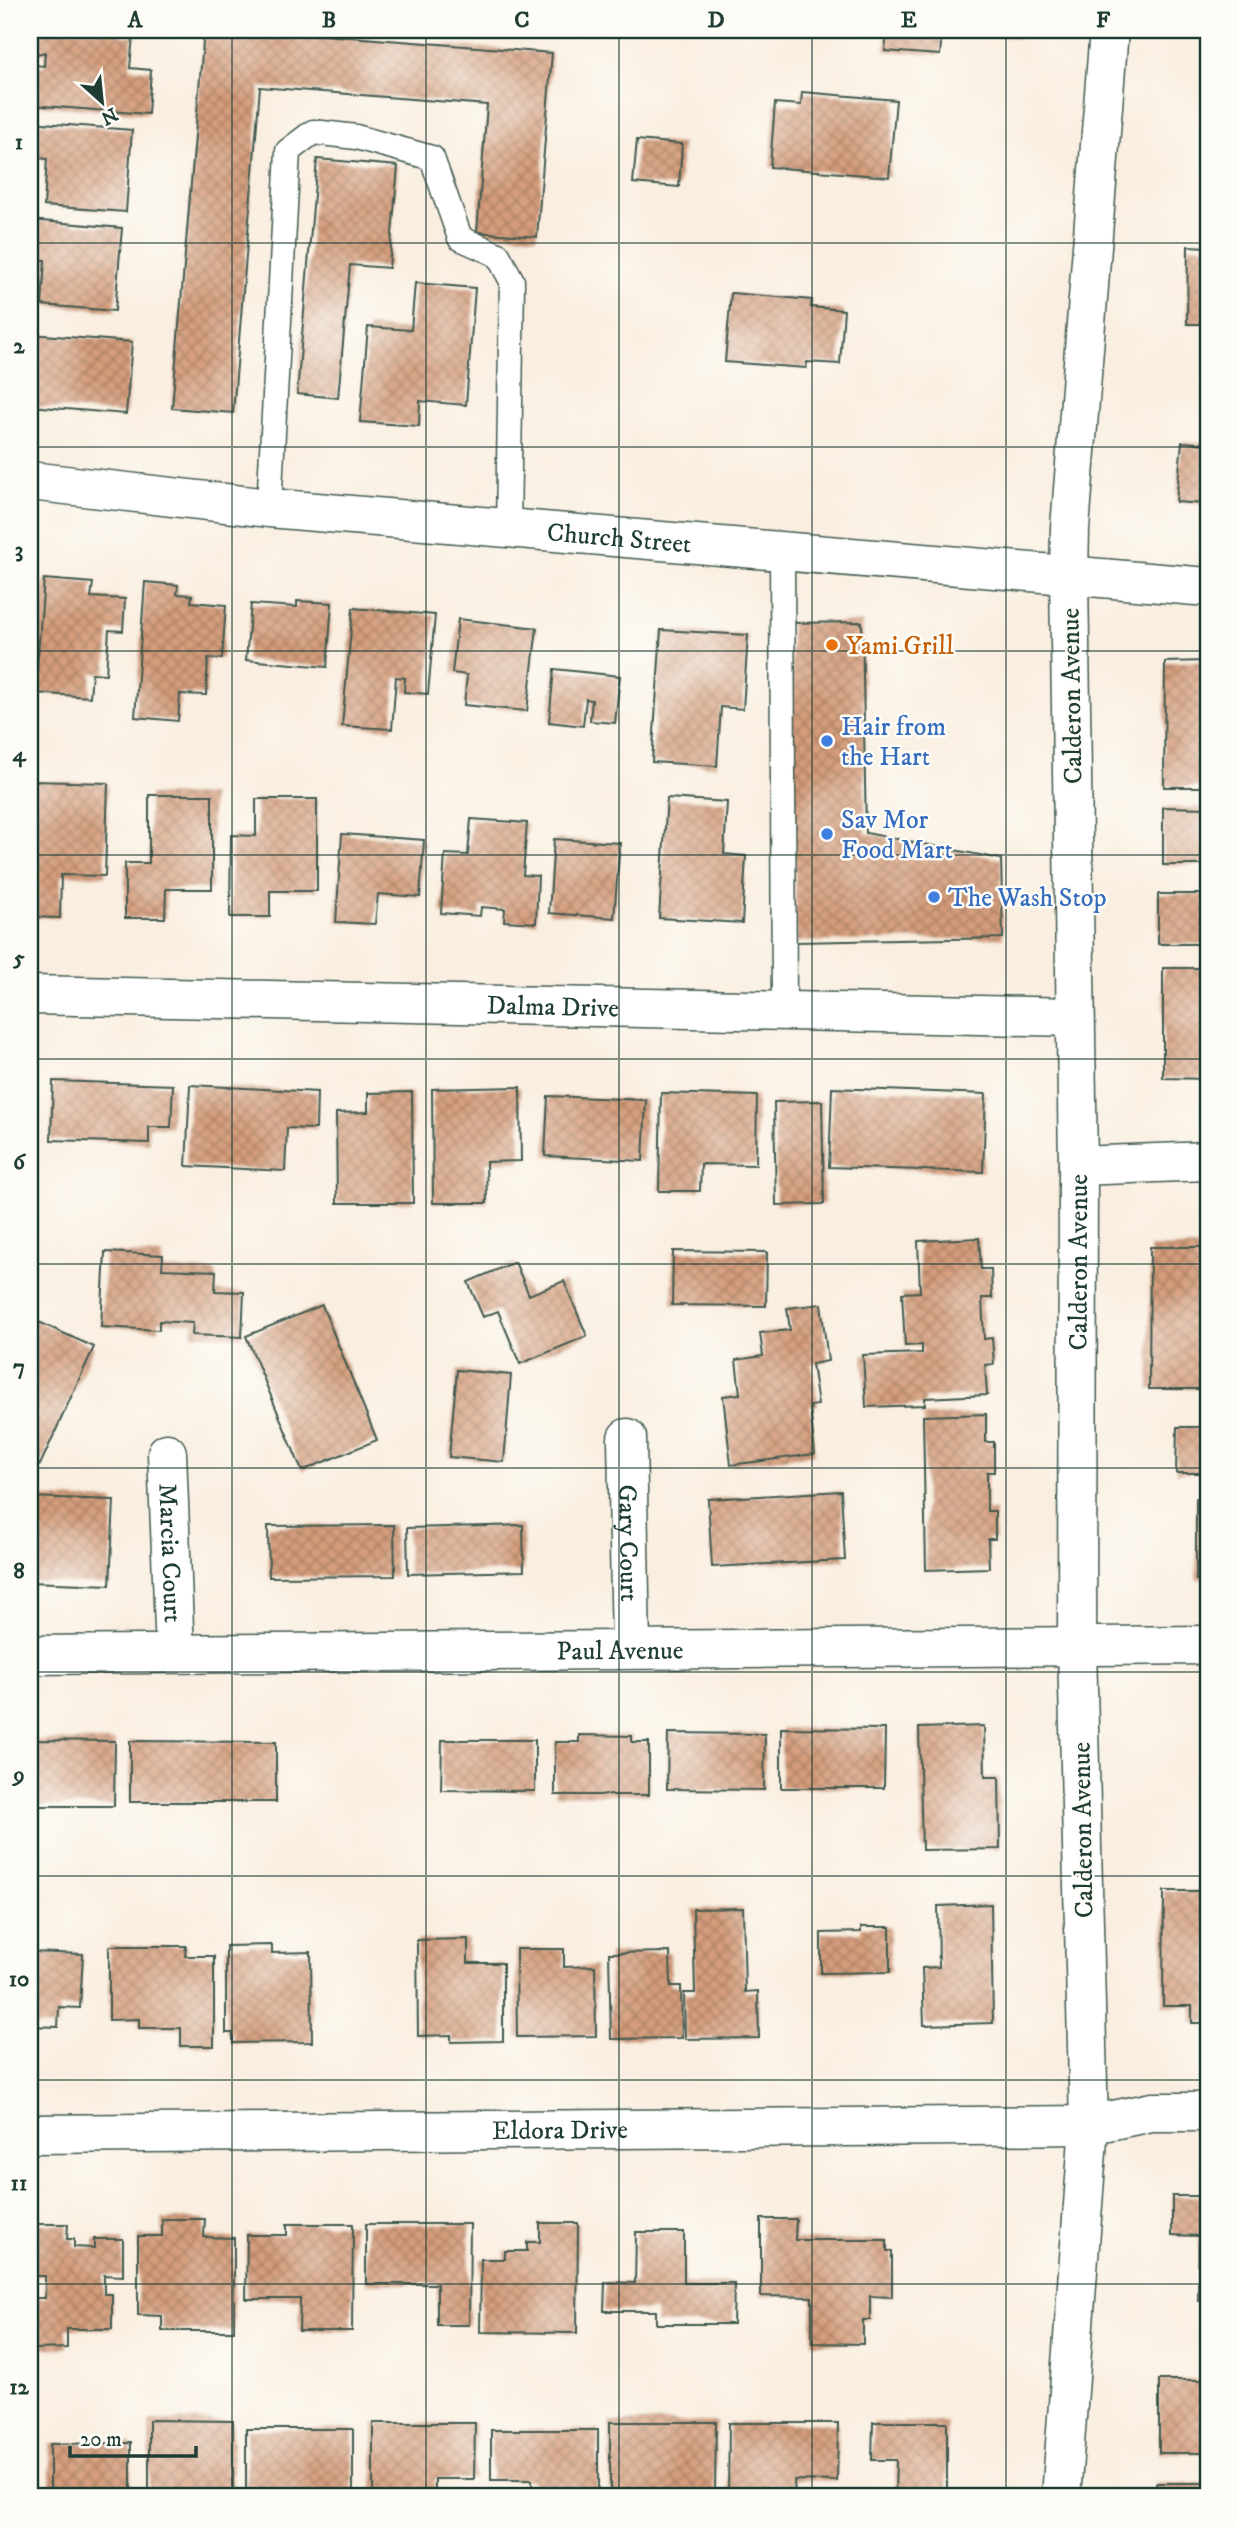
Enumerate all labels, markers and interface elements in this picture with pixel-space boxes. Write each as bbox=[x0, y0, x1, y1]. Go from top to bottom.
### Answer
text: A bbox=[127, 6, 144, 35]
text: B bbox=[322, 6, 336, 35]
text: C bbox=[514, 6, 530, 35]
text: D bbox=[707, 6, 725, 35]
text: E bbox=[901, 6, 917, 35]
text: F bbox=[1096, 6, 1111, 35]
north arrow bbox=[66, 66, 136, 136]
text: N bbox=[97, 102, 121, 130]
text: 1 bbox=[15, 128, 23, 157]
text: 2 bbox=[13, 332, 25, 361]
street label: Church Street bbox=[546, 516, 693, 561]
text: 3 bbox=[15, 536, 23, 565]
street label: Calderon Avenue bbox=[1054, 608, 1091, 784]
place label: Yami Grill bbox=[846, 630, 954, 663]
marker: Yami Grill bbox=[824, 637, 840, 653]
place label: Hair from the Hart bbox=[841, 711, 946, 774]
marker: Hair from the Hart bbox=[819, 733, 835, 749]
text: 4 bbox=[12, 740, 27, 769]
place label: Sav Mor Food Mart bbox=[841, 804, 953, 867]
marker: Sav Mor Food Mart bbox=[819, 826, 835, 842]
place label: The Wash Stop bbox=[948, 882, 1106, 915]
marker: The Wash Stop bbox=[926, 889, 942, 905]
text: 5 bbox=[12, 944, 25, 973]
street label: Dalma Drive bbox=[486, 990, 619, 1025]
text: 6 bbox=[13, 1148, 27, 1177]
street label: Calderon Avenue bbox=[1063, 1174, 1096, 1350]
text: 7 bbox=[13, 1353, 25, 1382]
street label: Marcia Court bbox=[150, 1483, 189, 1623]
street label: Gary Court bbox=[610, 1484, 645, 1602]
text: 8 bbox=[13, 1557, 25, 1586]
street label: Paul Avenue bbox=[556, 1634, 684, 1669]
street label: Calderon Avenue bbox=[1065, 1742, 1102, 1918]
text: 9 bbox=[11, 1761, 25, 1790]
text: 10 bbox=[9, 1965, 29, 1994]
street label: Eldora Drive bbox=[492, 2114, 628, 2148]
text: 11 bbox=[11, 2169, 27, 2198]
text: 12 bbox=[9, 2373, 30, 2402]
scale bar bbox=[70, 2415, 196, 2459]
text: 20 m bbox=[80, 2427, 122, 2453]

